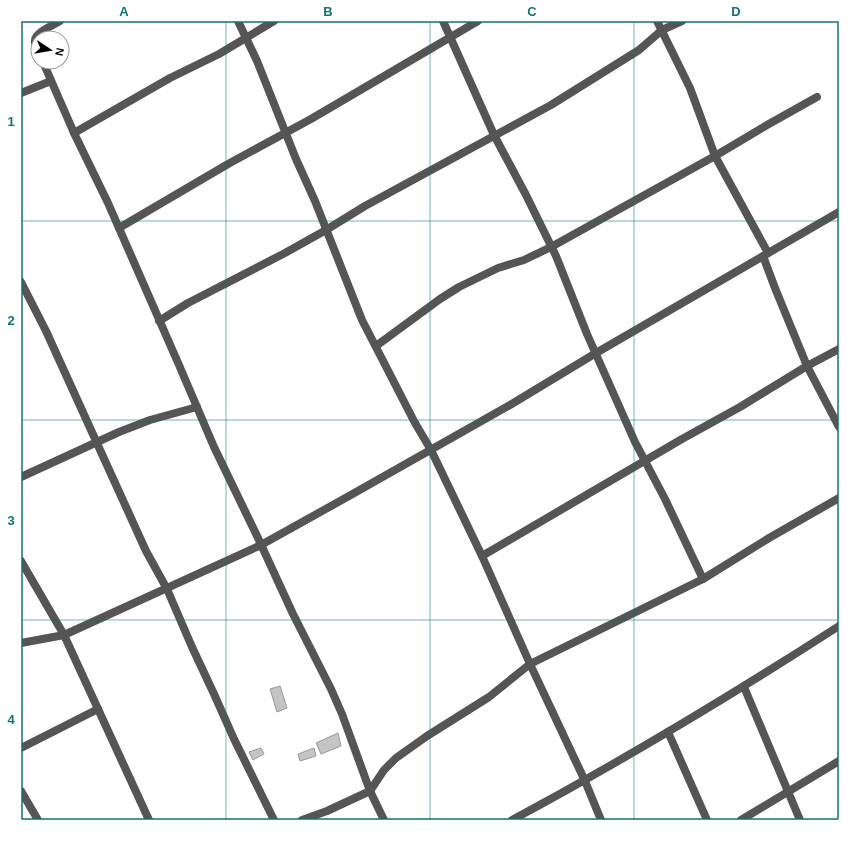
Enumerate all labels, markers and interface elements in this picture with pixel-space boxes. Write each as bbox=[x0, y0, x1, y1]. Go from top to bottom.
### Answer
text: A bbox=[119, 4, 129, 19]
text: B bbox=[323, 4, 333, 19]
text: C bbox=[527, 4, 537, 19]
text: D bbox=[731, 4, 741, 19]
north arrow bbox=[30, 30, 70, 70]
text: N bbox=[53, 47, 66, 57]
text: 1 bbox=[7, 114, 15, 129]
text: 2 bbox=[7, 313, 15, 328]
text: 3 bbox=[7, 513, 15, 528]
text: 4 bbox=[7, 712, 15, 727]

